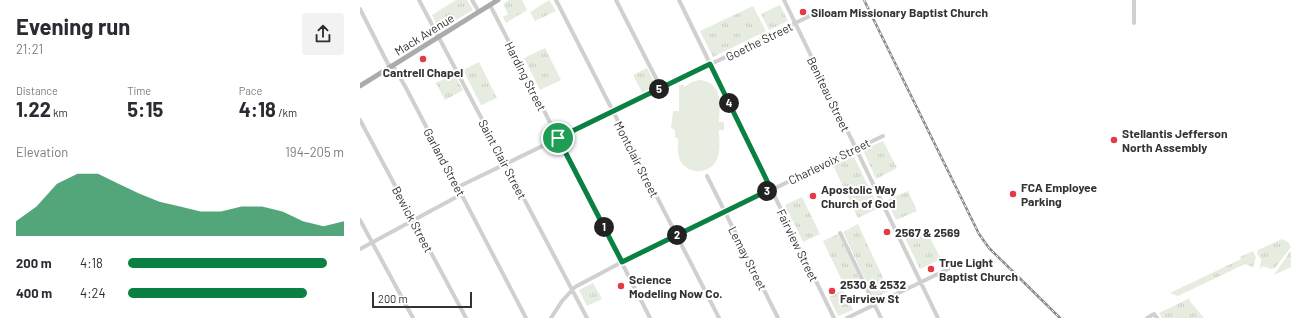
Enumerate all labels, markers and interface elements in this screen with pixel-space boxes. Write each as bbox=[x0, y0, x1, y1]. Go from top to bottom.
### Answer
place label: Siloam Missionary Baptist Church bbox=[811, 5, 988, 19]
marker: Siloam Missionary Baptist Church bbox=[798, 7, 808, 17]
street label: Mack Avenue bbox=[392, 10, 456, 58]
text: Evening run bbox=[16, 13, 130, 39]
button: share bbox=[302, 13, 344, 55]
street label: Goethe Street bbox=[723, 19, 795, 63]
street label: Harding Street bbox=[503, 39, 549, 113]
text: 21:21 bbox=[16, 41, 43, 57]
marker: Cantrell Chapel bbox=[418, 54, 428, 64]
street label: Beniteau Street bbox=[805, 54, 853, 134]
place label: Cantrell Chapel bbox=[383, 65, 463, 79]
pin: 5 bbox=[649, 79, 669, 99]
text: 5 bbox=[656, 82, 662, 95]
text: Distance bbox=[16, 84, 58, 97]
text: Time bbox=[127, 84, 151, 97]
text: Pace bbox=[239, 84, 262, 97]
pin: 4 bbox=[719, 93, 739, 113]
text: 4 bbox=[726, 96, 732, 109]
text: 1.22 bbox=[16, 97, 51, 121]
text: 5:15 bbox=[127, 97, 163, 121]
text: 4:18 bbox=[239, 97, 276, 121]
text: km bbox=[51, 106, 68, 119]
text: /km bbox=[276, 106, 297, 119]
street label: Saint Clair Street bbox=[476, 117, 530, 201]
street label: Montclair Street bbox=[612, 119, 662, 199]
pin bbox=[541, 121, 575, 155]
street label: Garland Street bbox=[421, 126, 469, 198]
place label: Stellantis Jefferson North Assembly bbox=[1122, 126, 1228, 154]
icon: arrive bbox=[547, 127, 569, 149]
street label: Charlevoix Street bbox=[786, 135, 872, 187]
marker: Stellantis Jefferson North Assembly bbox=[1109, 135, 1119, 145]
text: Elevation bbox=[16, 144, 68, 160]
text: 194–205 m bbox=[285, 144, 344, 160]
place label: FCA Employee Parking bbox=[1021, 180, 1098, 208]
pin: 3 bbox=[757, 181, 777, 201]
place label: Apostolic Way Church of God bbox=[821, 182, 897, 210]
street label: Bewick Street bbox=[390, 184, 436, 254]
text: 3 bbox=[764, 184, 770, 197]
marker: FCA Employee Parking bbox=[1008, 189, 1018, 199]
marker: Apostolic Way Church of God bbox=[808, 191, 818, 201]
street label: Fairview Street bbox=[774, 206, 822, 284]
pin: 1 bbox=[594, 217, 614, 237]
text: 1 bbox=[602, 220, 606, 233]
street label: Lemay Street bbox=[726, 224, 770, 292]
pin: 2 bbox=[667, 225, 687, 245]
place label: 2567 & 2569 bbox=[895, 225, 960, 239]
marker: 2567 & 2569 bbox=[882, 227, 892, 237]
text: 2 bbox=[674, 228, 680, 241]
text: 200 m bbox=[16, 255, 52, 271]
text: 4:18 bbox=[80, 255, 103, 271]
place label: True Light Baptist Church bbox=[939, 255, 1018, 283]
marker: True Light Baptist Church bbox=[926, 264, 936, 274]
place label: Science Modeling Now Co. bbox=[629, 272, 722, 300]
place label: 2530 & 2532 Fairview St bbox=[840, 277, 906, 305]
marker: Science Modeling Now Co. bbox=[616, 281, 626, 291]
text: 400 m bbox=[16, 285, 52, 301]
text: 4:24 bbox=[80, 285, 106, 301]
marker: 2530 & 2532 Fairview St bbox=[827, 286, 837, 296]
scale bar bbox=[372, 290, 472, 309]
text: 200 m bbox=[378, 292, 408, 305]

